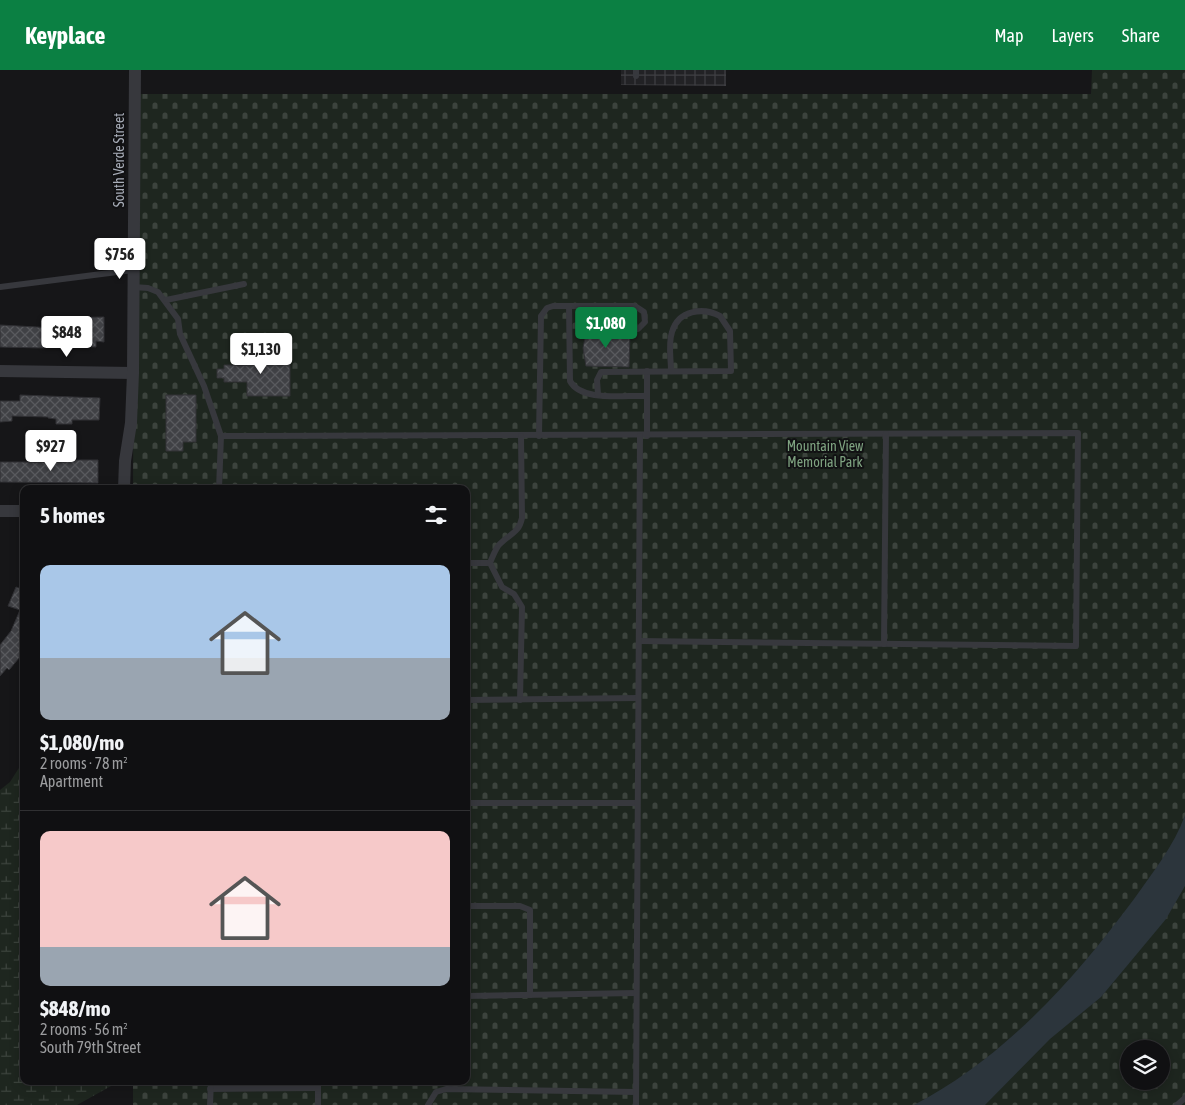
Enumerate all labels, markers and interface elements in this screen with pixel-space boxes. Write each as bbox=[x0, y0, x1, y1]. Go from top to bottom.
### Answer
text: Keyplace bbox=[25, 22, 106, 49]
text: Map bbox=[994, 25, 1023, 46]
text: Layers bbox=[1051, 25, 1094, 46]
text: Share bbox=[1122, 25, 1160, 46]
street label: South Verde Street bbox=[111, 113, 127, 207]
pin: $756 bbox=[90, 238, 150, 280]
text: $756 bbox=[105, 245, 135, 263]
pin: $1,080 bbox=[565, 306, 647, 349]
text: $1,080 bbox=[586, 314, 626, 332]
pin: $848 bbox=[37, 316, 97, 358]
text: $848 bbox=[52, 323, 82, 341]
pin: $1,130 bbox=[220, 332, 302, 375]
text: $1,130 bbox=[241, 340, 281, 358]
pin: $927 bbox=[21, 430, 81, 472]
text: $927 bbox=[36, 437, 66, 455]
park label: Mountain View Memorial Park bbox=[787, 438, 864, 470]
icon: filters bbox=[422, 501, 450, 529]
text: 5 homes bbox=[40, 503, 105, 527]
icon: home bbox=[200, 598, 290, 688]
text: $1,080/mo bbox=[40, 730, 124, 754]
text: 2 rooms · 78 m² bbox=[40, 754, 128, 772]
text: Apartment bbox=[40, 772, 103, 790]
icon: home bbox=[200, 863, 290, 953]
text: $848/mo bbox=[40, 996, 111, 1020]
text: 2 rooms · 56 m² bbox=[40, 1020, 128, 1038]
text: South 79th Street bbox=[40, 1038, 141, 1056]
map controls bbox=[1120, 1040, 1170, 1090]
button: layers bbox=[1120, 1040, 1170, 1090]

